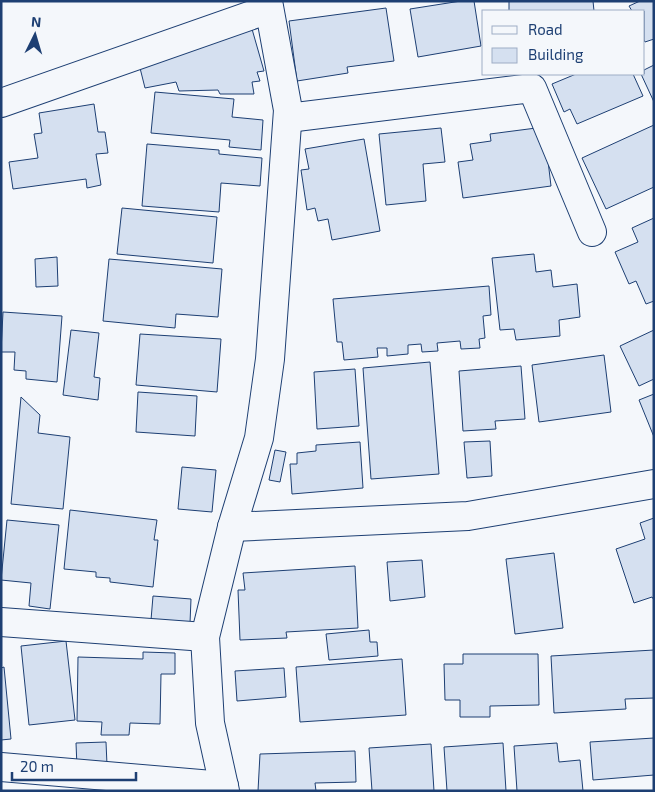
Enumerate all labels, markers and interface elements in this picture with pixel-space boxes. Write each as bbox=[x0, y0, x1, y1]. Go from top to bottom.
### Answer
north arrow bbox=[10, 10, 60, 60]
legend bbox=[482, 10, 645, 75]
text: N bbox=[30, 13, 42, 30]
text: Road bbox=[528, 20, 563, 38]
text: Building bbox=[528, 45, 584, 63]
scale bar bbox=[12, 750, 136, 782]
text: 20 m bbox=[20, 757, 54, 775]

